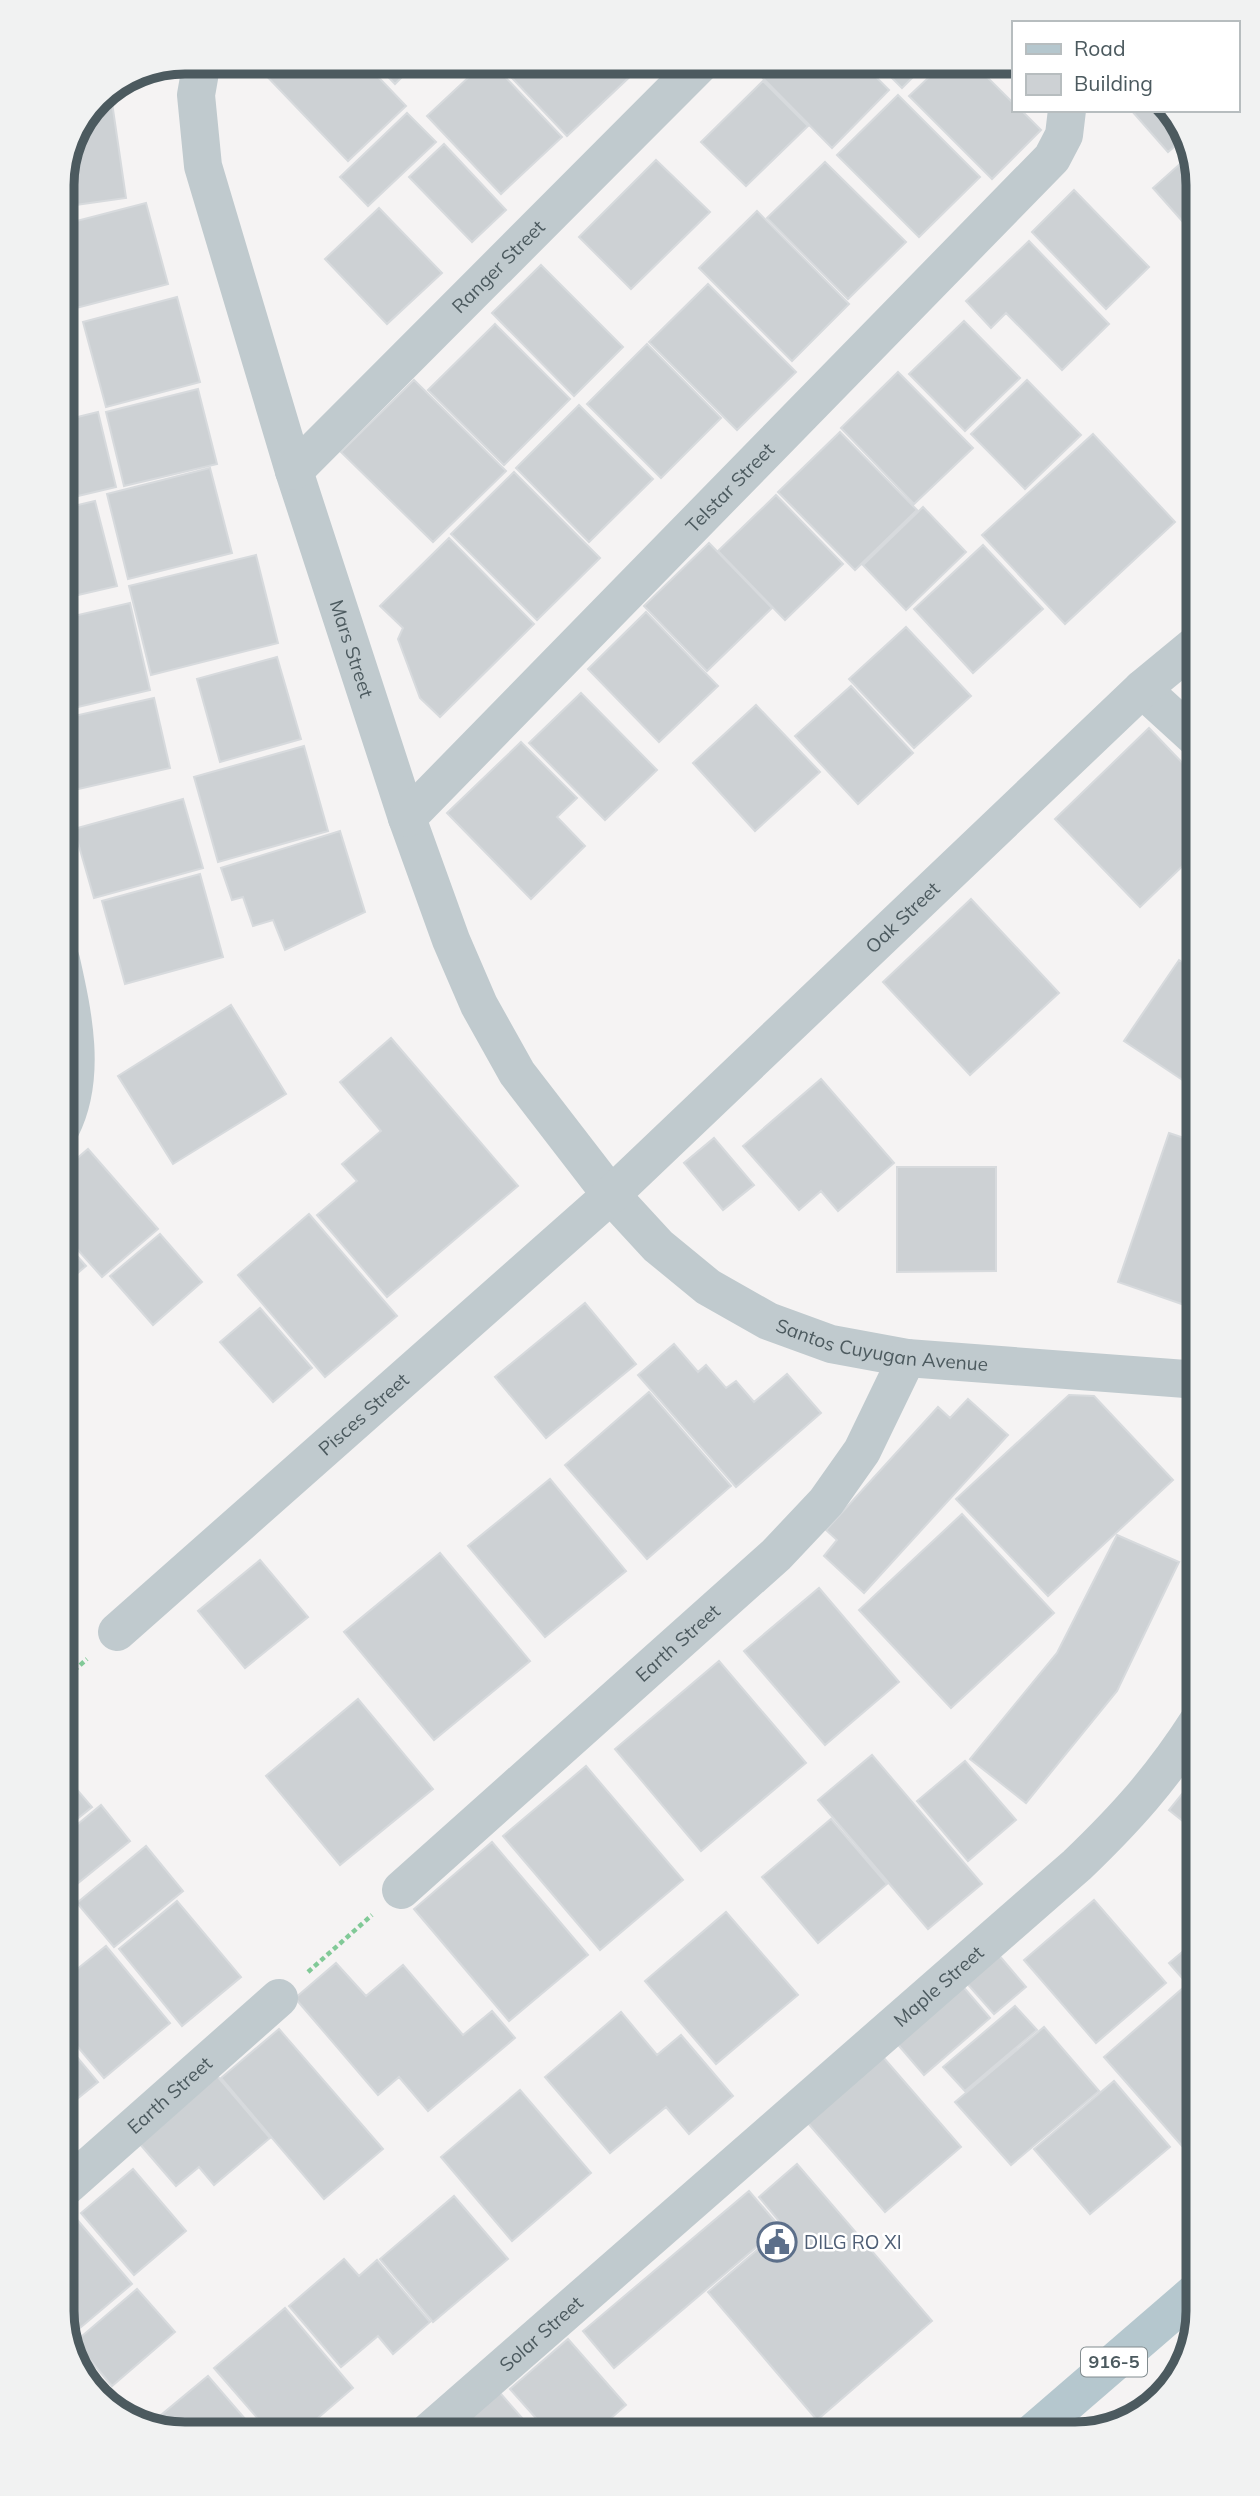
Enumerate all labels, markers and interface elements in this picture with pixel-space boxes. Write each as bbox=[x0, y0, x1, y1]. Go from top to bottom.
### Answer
legend bbox=[1012, 21, 1239, 112]
text: Road bbox=[1074, 35, 1125, 61]
text: Building bbox=[1074, 70, 1153, 96]
street label: Ranger Street bbox=[447, 215, 550, 318]
street label: Telstar Street bbox=[681, 437, 780, 538]
street label: Mars Street bbox=[325, 597, 379, 701]
street label: Oak Street bbox=[860, 876, 945, 958]
street label: Santos Cuyugan Avenue bbox=[773, 1313, 989, 1376]
street label: Pisces Street bbox=[313, 1367, 414, 1460]
street label: Earth Street bbox=[630, 1599, 725, 1687]
street label: Maple Street bbox=[889, 1940, 989, 2032]
street label: Earth Street bbox=[122, 2051, 217, 2139]
public building icon: DILG RO XI bbox=[756, 2221, 798, 2263]
place label: DILG RO XI bbox=[804, 2230, 902, 2254]
street label: Solar Street bbox=[494, 2290, 588, 2377]
road number: 916-5 bbox=[1081, 2348, 1147, 2376]

